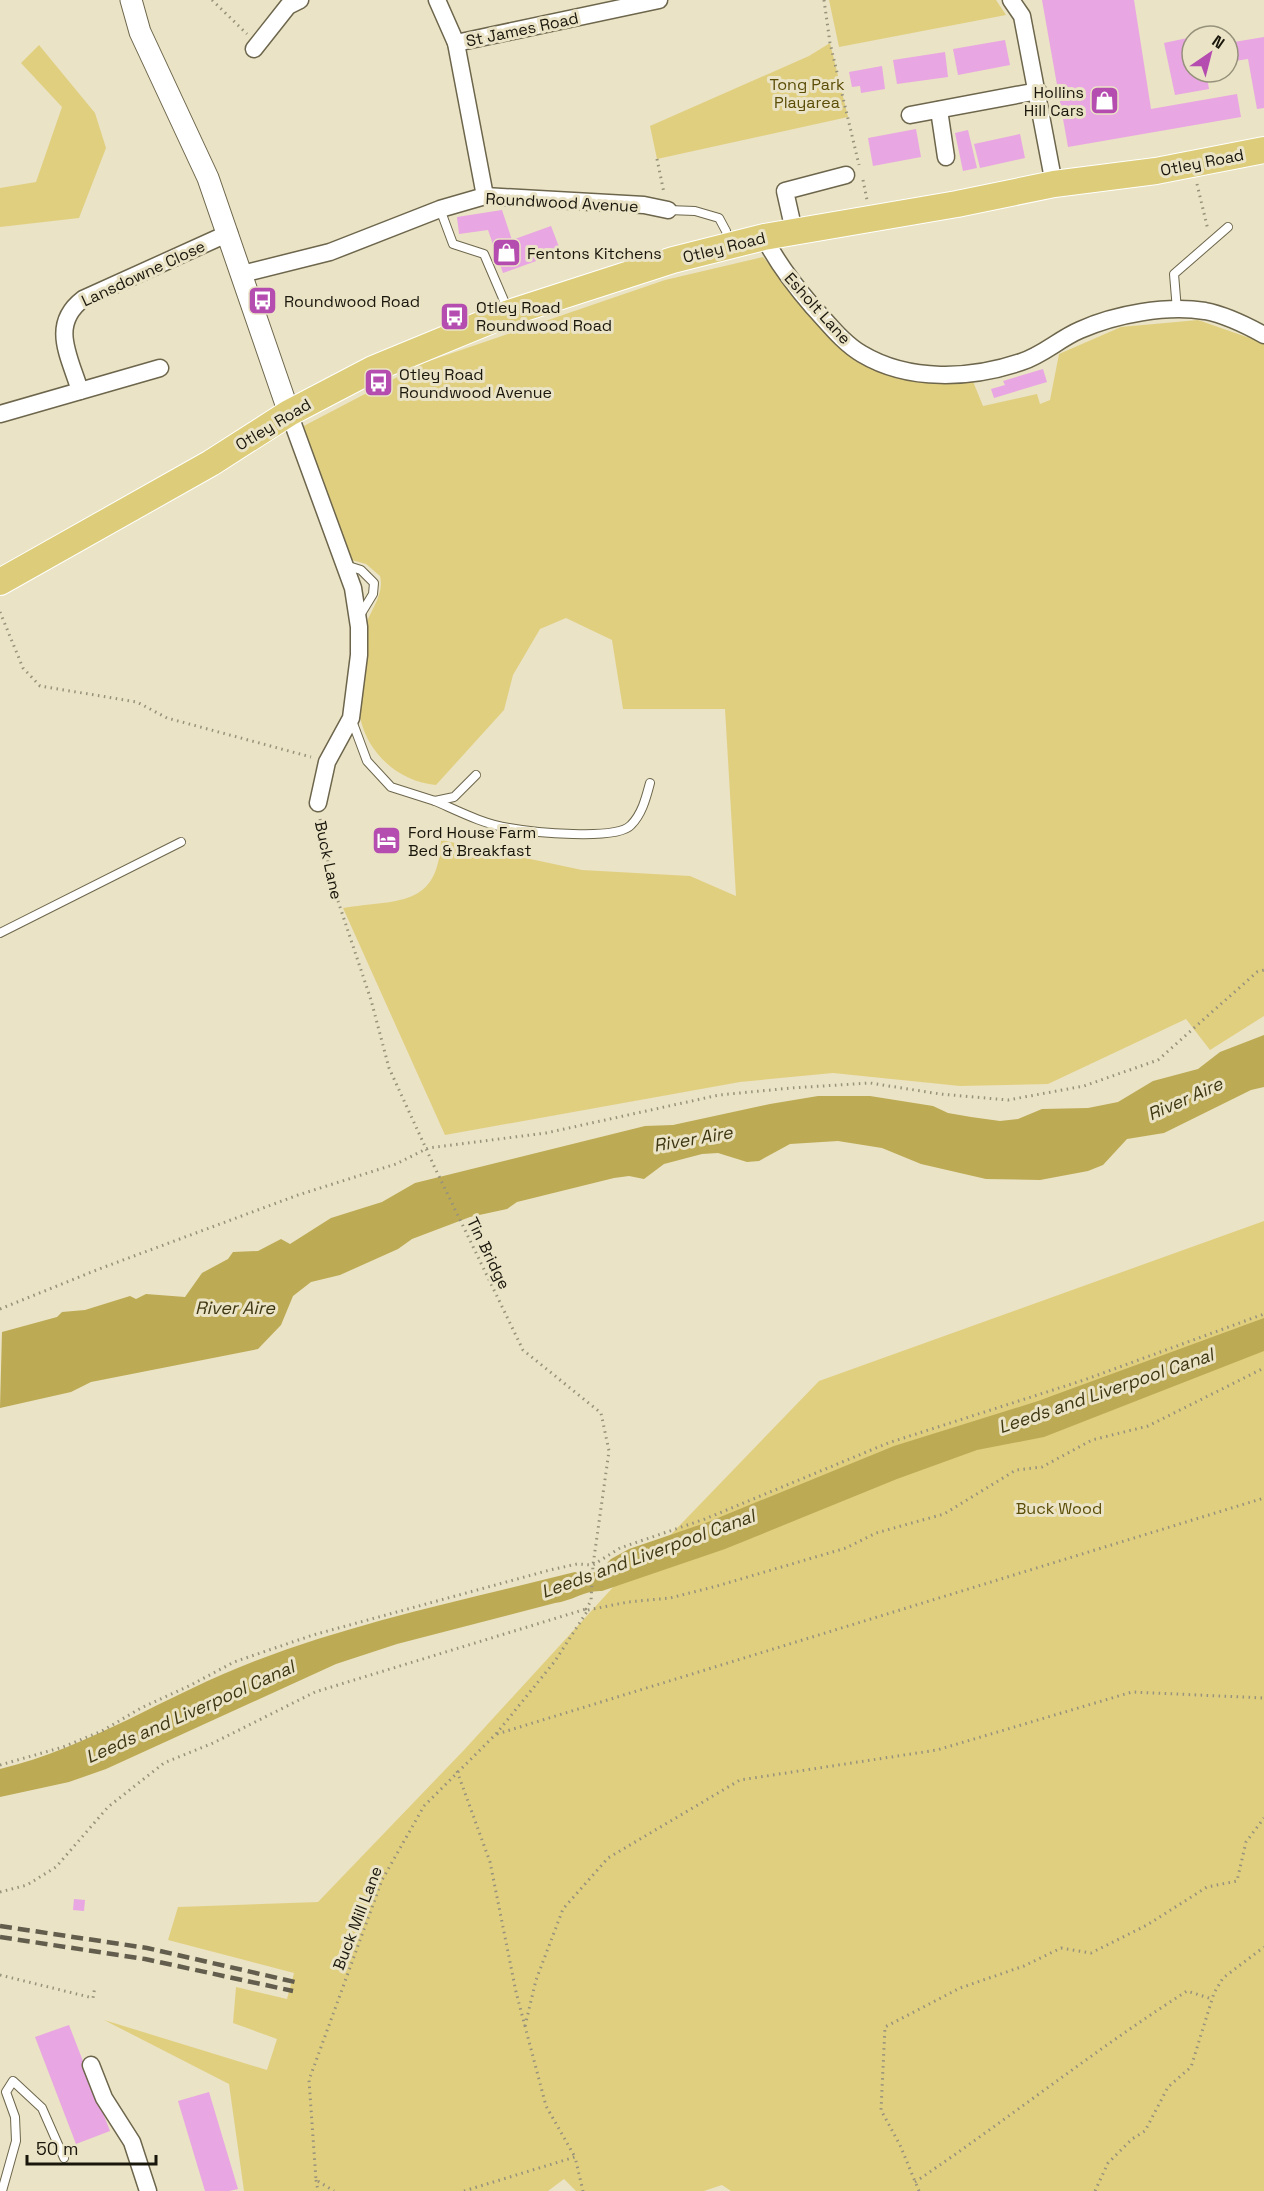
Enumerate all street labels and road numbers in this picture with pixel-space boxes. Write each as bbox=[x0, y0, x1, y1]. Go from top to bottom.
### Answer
street label: St James Road bbox=[464, 7, 580, 52]
street label: Otley Road bbox=[1159, 144, 1246, 181]
street label: Roundwood Avenue bbox=[485, 188, 639, 217]
street label: Otley Road bbox=[681, 227, 768, 268]
street label: Lansdowne Close bbox=[78, 236, 209, 311]
street label: Esholt Lane bbox=[780, 268, 855, 349]
street label: Otley Road bbox=[232, 394, 315, 455]
street label: Buck Lane bbox=[310, 819, 347, 901]
street label: Tin Bridge bbox=[462, 1214, 515, 1293]
street label: Buck Mill Lane bbox=[328, 1863, 387, 1973]

